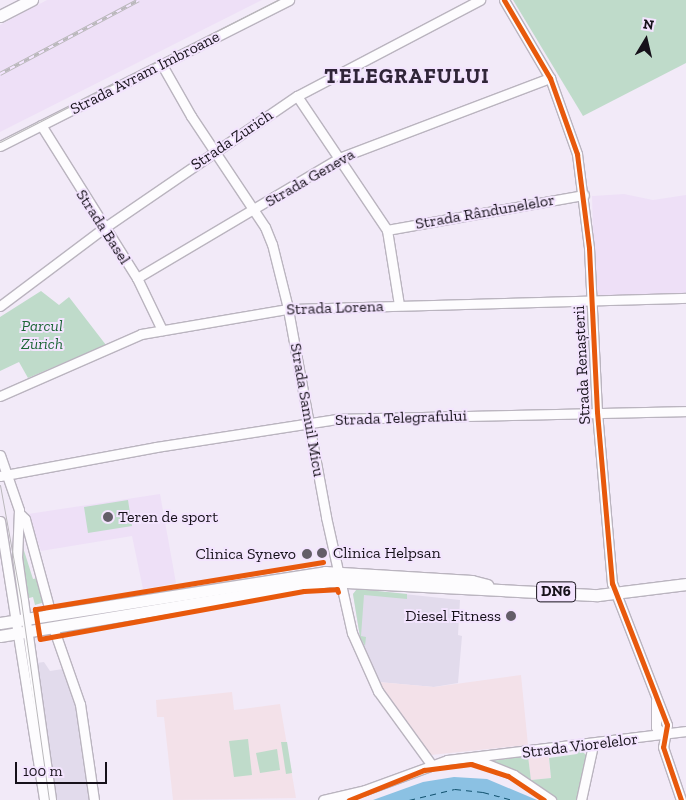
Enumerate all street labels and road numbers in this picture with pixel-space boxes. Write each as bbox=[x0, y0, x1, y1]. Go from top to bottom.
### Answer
street label: Strada Avram Imbroane bbox=[67, 27, 223, 119]
street label: Strada Zurich bbox=[187, 106, 277, 174]
street label: Strada Geneva bbox=[262, 145, 358, 211]
street label: Strada Basel bbox=[72, 186, 134, 268]
street label: Strada Rândunelelor bbox=[414, 190, 556, 234]
street label: Strada Lorena bbox=[286, 297, 384, 319]
street label: Strada Renașterii bbox=[569, 305, 595, 425]
street label: Strada Samuil Micu bbox=[286, 342, 328, 478]
street label: Strada Telegrafului bbox=[335, 406, 467, 430]
road number: DN6 bbox=[536, 580, 576, 604]
street label: Strada Viorelelor bbox=[521, 729, 639, 763]

